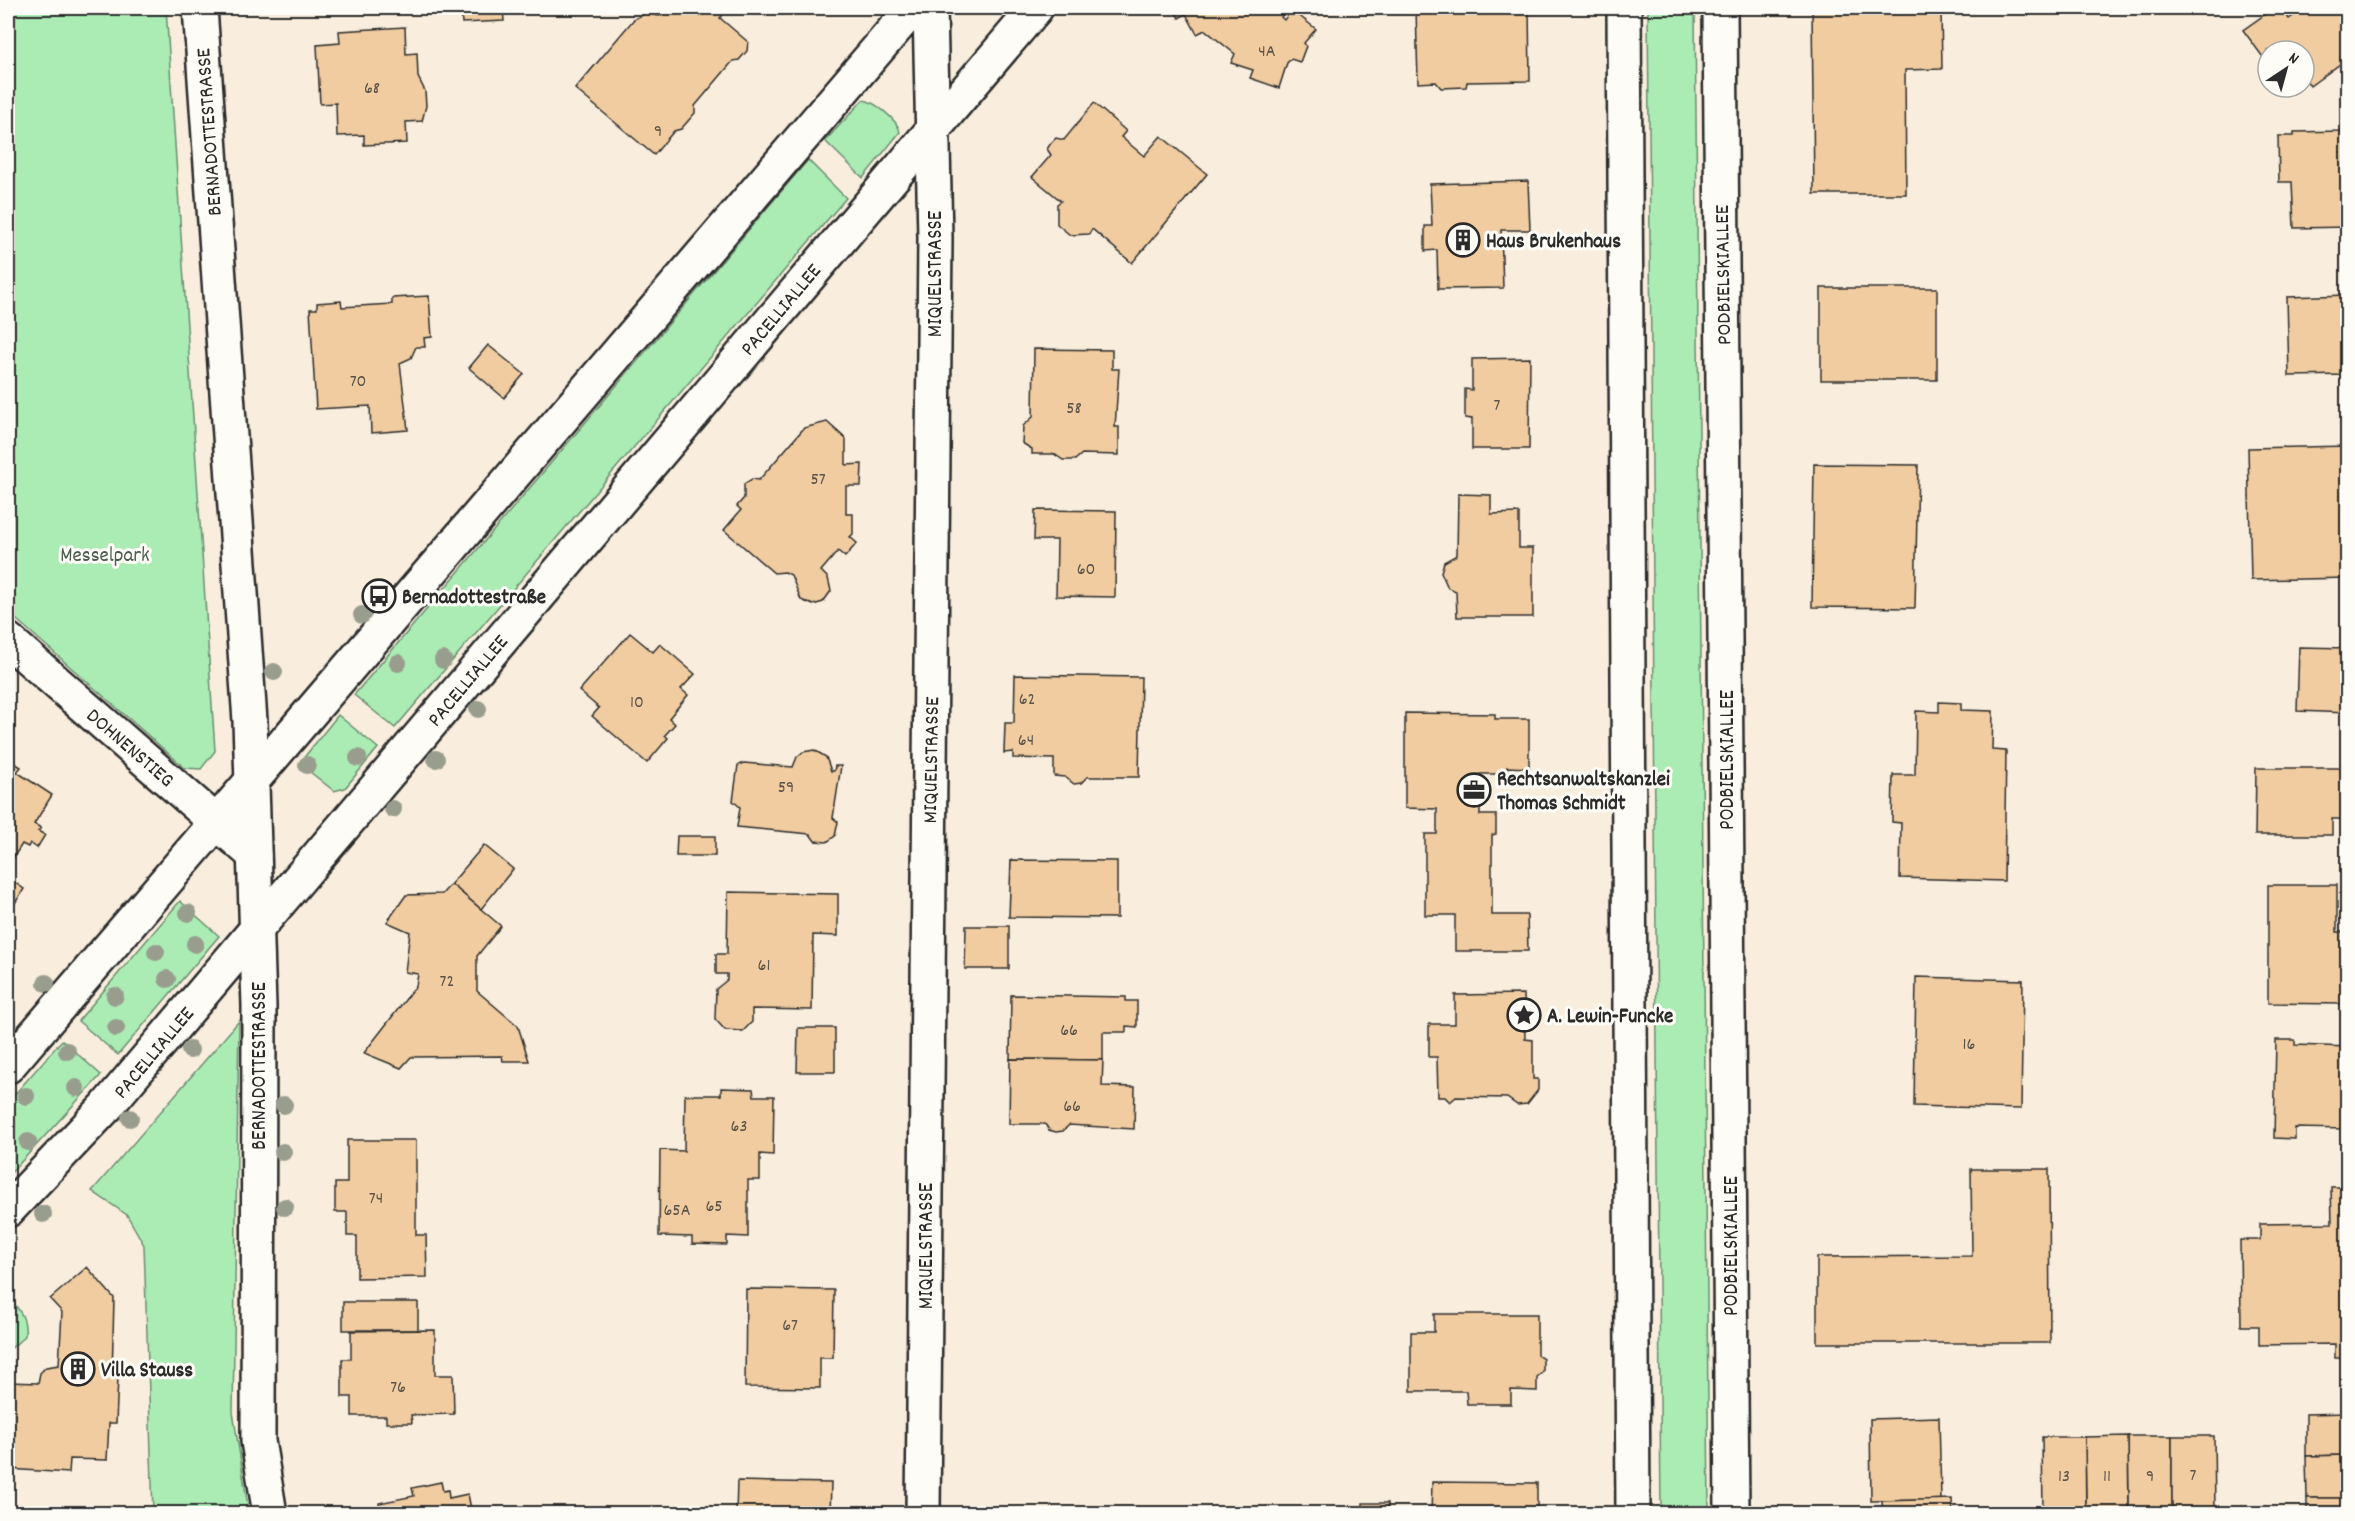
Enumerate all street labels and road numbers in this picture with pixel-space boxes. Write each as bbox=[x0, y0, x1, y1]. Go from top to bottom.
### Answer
street label: BERNADOTTESTRASSE bbox=[190, 46, 232, 217]
street label: PODBIELSKIALLEE bbox=[1709, 204, 1741, 345]
street label: MIQUELSTRASSE bbox=[922, 210, 952, 337]
street label: PACELLIALLEE bbox=[735, 258, 830, 364]
street label: PACELLIALLEE bbox=[422, 629, 517, 735]
street label: PODBIELSKIALLEE bbox=[1714, 689, 1744, 830]
street label: MIQUELSTRASSE bbox=[917, 696, 949, 824]
street label: DOHNENSTIEG bbox=[78, 702, 180, 796]
street label: BERNADOTTESTRASSE bbox=[246, 981, 276, 1150]
street label: PACELLIALLEE bbox=[108, 1001, 203, 1107]
street label: PODBIELSKIALLEE bbox=[1718, 1175, 1748, 1316]
street label: MIQUELSTRASSE bbox=[913, 1182, 943, 1309]

